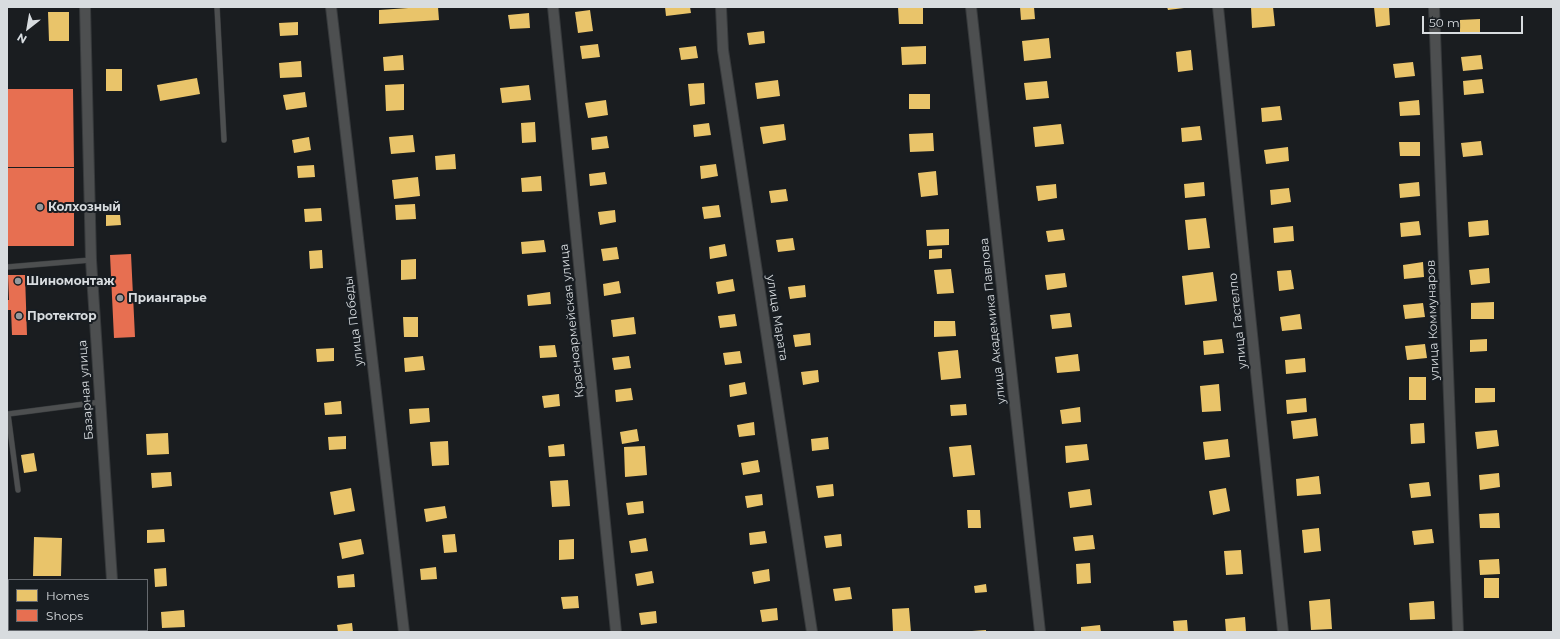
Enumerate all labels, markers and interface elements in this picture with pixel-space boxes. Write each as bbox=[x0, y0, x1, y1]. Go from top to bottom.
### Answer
north arrow bbox=[8, 8, 48, 48]
scale bar bbox=[1424, 8, 1525, 34]
text: 50 m bbox=[1429, 15, 1460, 30]
text: N bbox=[14, 30, 29, 47]
place label: Колхозный bbox=[48, 200, 121, 214]
marker: Колхозный bbox=[35, 202, 45, 212]
street label: улица Академика Павлова bbox=[977, 237, 1009, 405]
street label: Красноармейская улица bbox=[557, 243, 587, 399]
street label: улица Коммунаров bbox=[1424, 260, 1442, 380]
street label: улица Гастелло bbox=[1226, 272, 1250, 370]
place label: Шиномонтаж bbox=[26, 274, 114, 288]
street label: улица Марата bbox=[763, 274, 791, 362]
street label: улица Победы bbox=[341, 275, 367, 367]
marker: Шиномонтаж bbox=[13, 276, 23, 286]
place label: Приангарье bbox=[128, 291, 207, 305]
marker: Приангарье bbox=[115, 293, 125, 303]
place label: Протектор bbox=[27, 309, 97, 323]
marker: Протектор bbox=[14, 311, 24, 321]
street label: Базарная улица bbox=[75, 339, 97, 441]
legend bbox=[8, 579, 148, 631]
text: Homes bbox=[46, 588, 89, 603]
text: Shops bbox=[46, 608, 83, 623]

